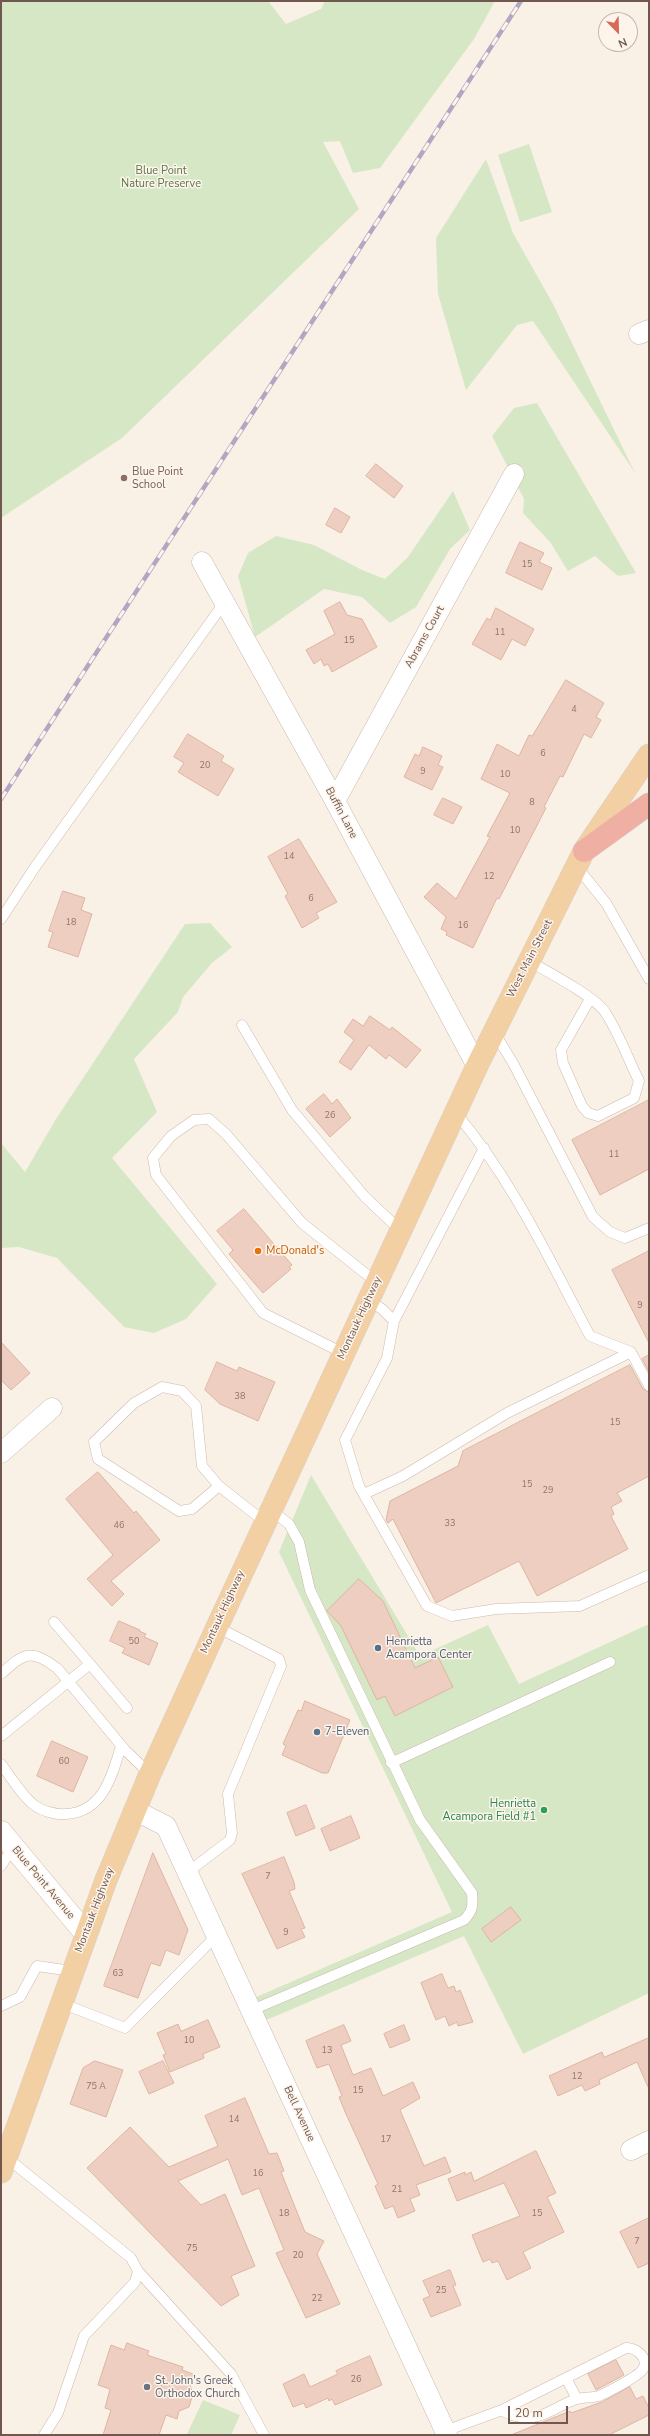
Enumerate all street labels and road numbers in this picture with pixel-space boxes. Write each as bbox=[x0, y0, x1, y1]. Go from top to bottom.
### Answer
street label: Abrams Court bbox=[402, 604, 448, 670]
street label: Buffin Lane bbox=[322, 785, 360, 841]
street label: West Main Street bbox=[505, 918, 555, 1000]
street label: Montauk Highway bbox=[335, 1274, 385, 1362]
street label: Montauk Highway bbox=[198, 1568, 248, 1656]
street label: Blue Point Avenue bbox=[9, 1844, 77, 1922]
street label: Montauk Highway bbox=[73, 1866, 117, 1954]
street label: Bell Avenue bbox=[280, 2084, 318, 2144]

